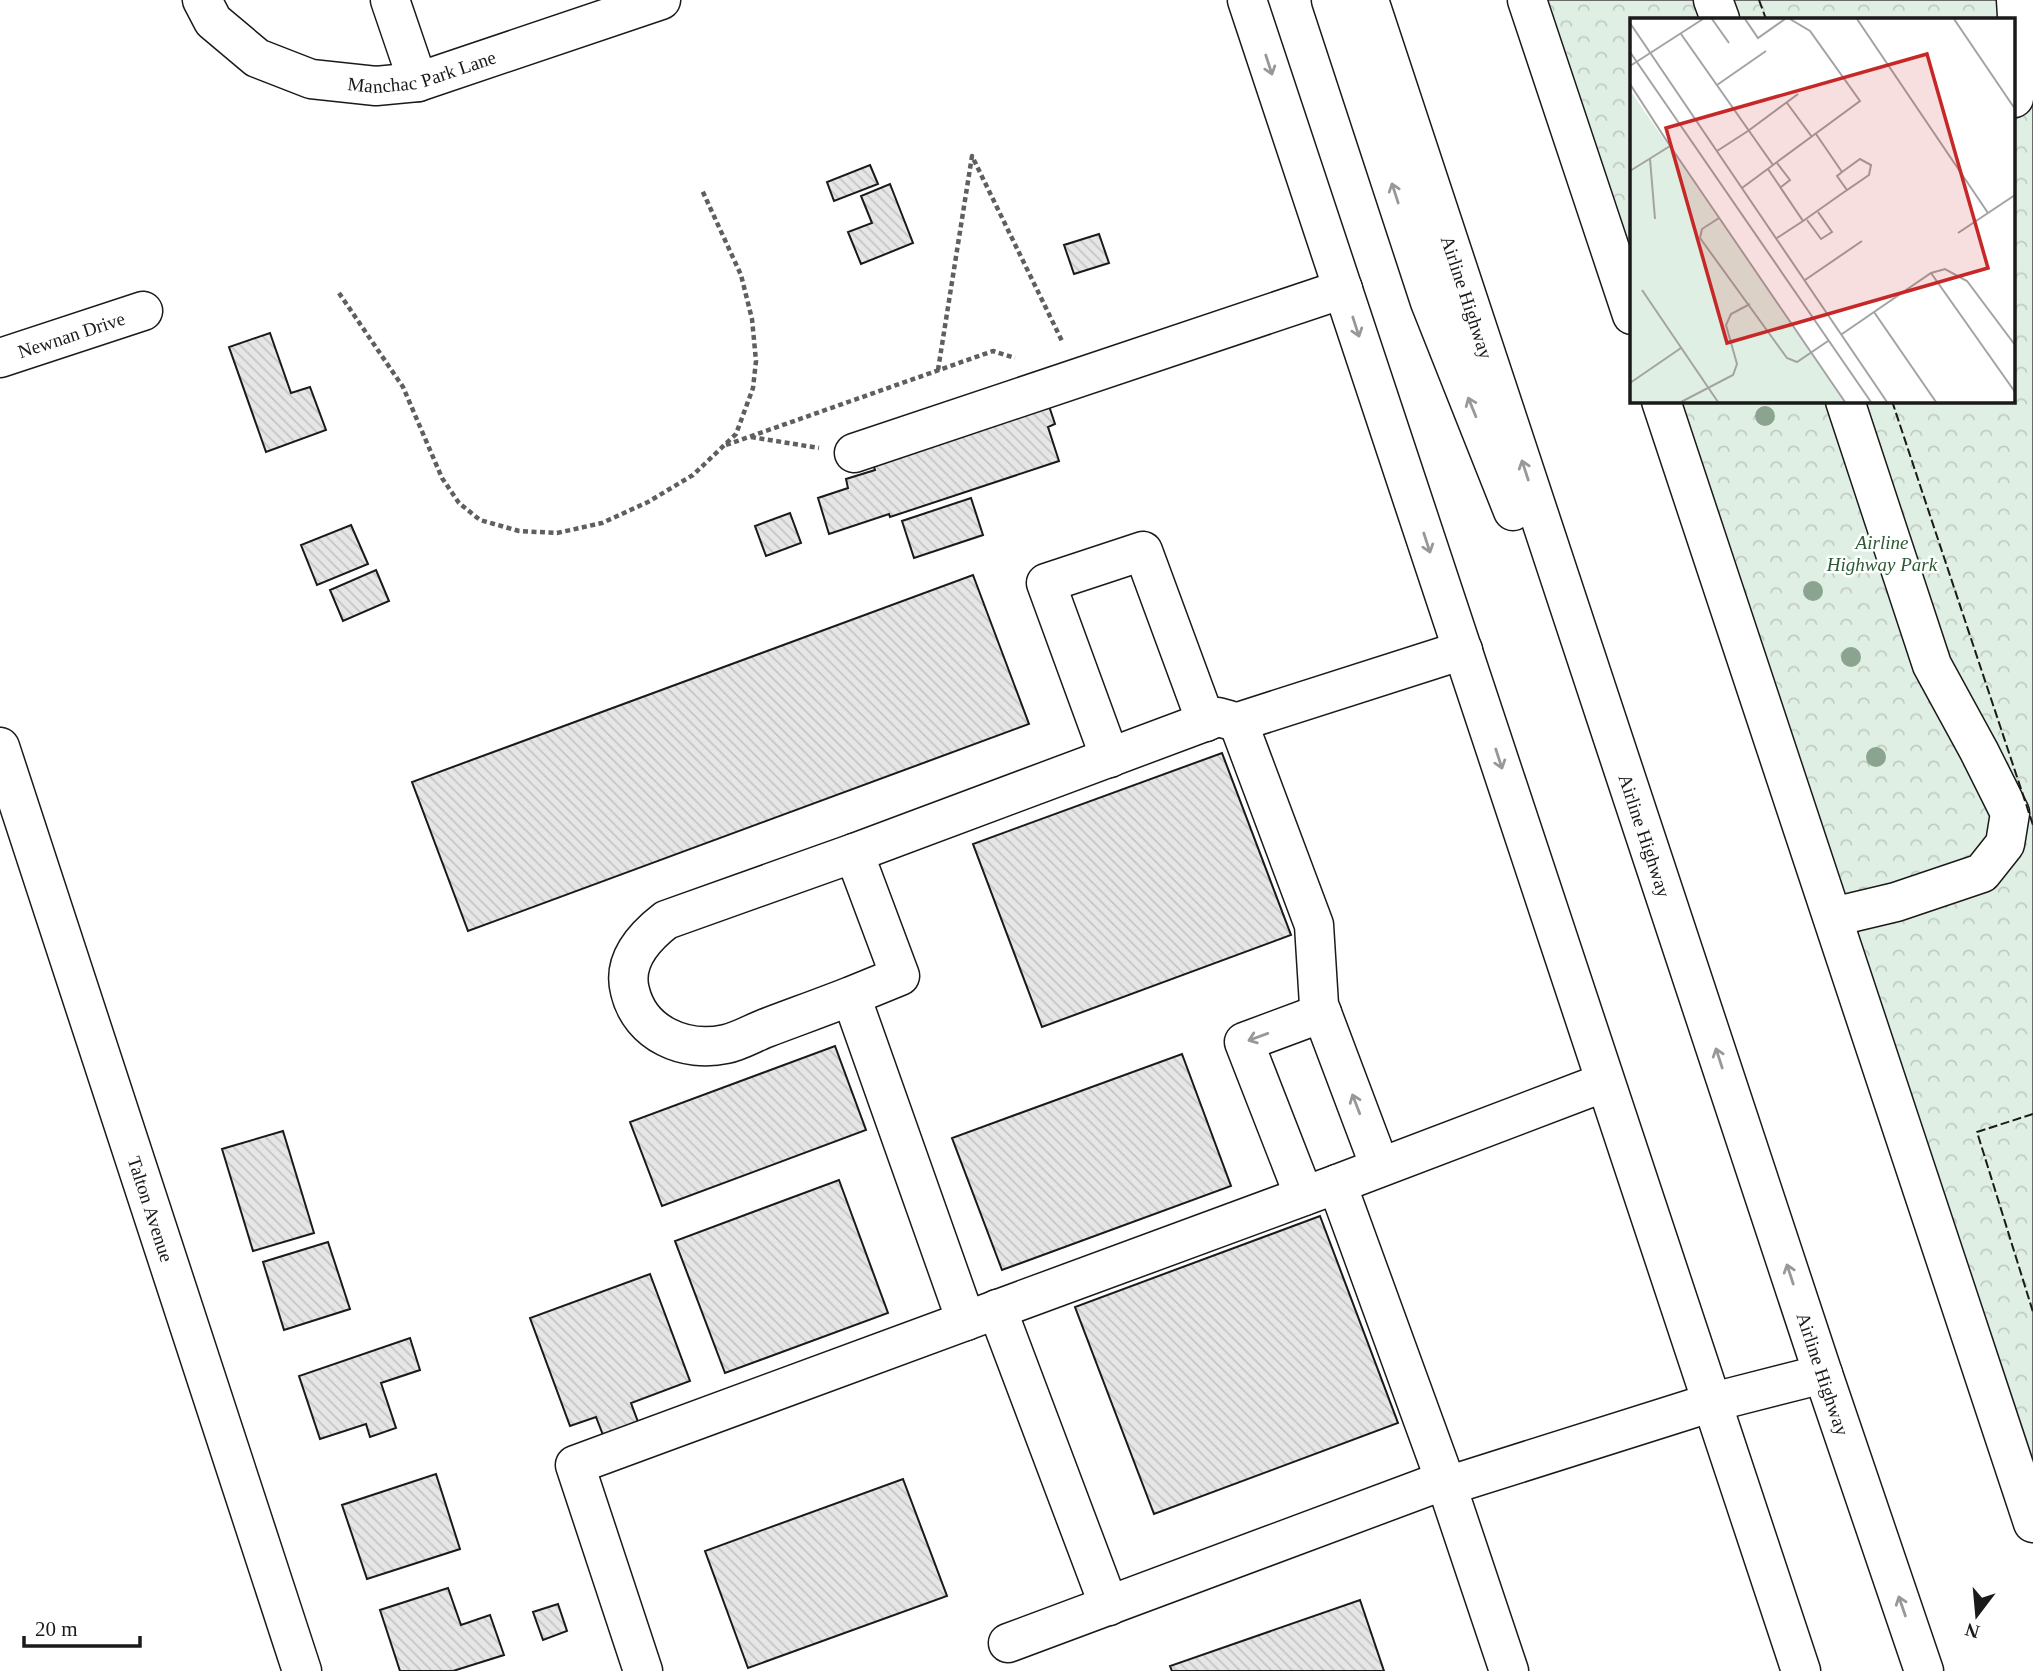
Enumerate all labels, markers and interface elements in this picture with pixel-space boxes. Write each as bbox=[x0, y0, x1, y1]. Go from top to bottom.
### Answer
inset map bbox=[1630, 18, 2016, 402]
street label: Manchac Park Lane bbox=[346, 47, 499, 97]
one-way arrow bbox=[1264, 53, 1276, 75]
one-way arrow bbox=[1387, 183, 1400, 205]
street label: Airline Highway bbox=[1437, 233, 1497, 362]
street label: Newnan Drive bbox=[15, 308, 128, 362]
one-way arrow bbox=[1351, 316, 1363, 338]
one-way arrow bbox=[1464, 397, 1477, 419]
one-way arrow bbox=[1517, 460, 1530, 482]
one-way arrow bbox=[1422, 532, 1435, 554]
park label: Airline Highway Park bbox=[1826, 532, 1938, 575]
one-way arrow bbox=[1494, 748, 1506, 770]
street label: Airline Highway bbox=[1615, 772, 1675, 900]
one-way arrow bbox=[1247, 1032, 1269, 1045]
one-way arrow bbox=[1712, 1048, 1724, 1070]
one-way arrow bbox=[1349, 1093, 1362, 1115]
street label: Talton Avenue bbox=[123, 1154, 178, 1264]
one-way arrow bbox=[1783, 1264, 1796, 1286]
street label: Airline Highway bbox=[1792, 1310, 1853, 1439]
north arrow bbox=[1942, 1580, 2012, 1650]
one-way arrow bbox=[1895, 1596, 1907, 1618]
scale bar bbox=[24, 1604, 140, 1648]
text: 20 m bbox=[35, 1617, 78, 1641]
text: N bbox=[1963, 1619, 1982, 1643]

